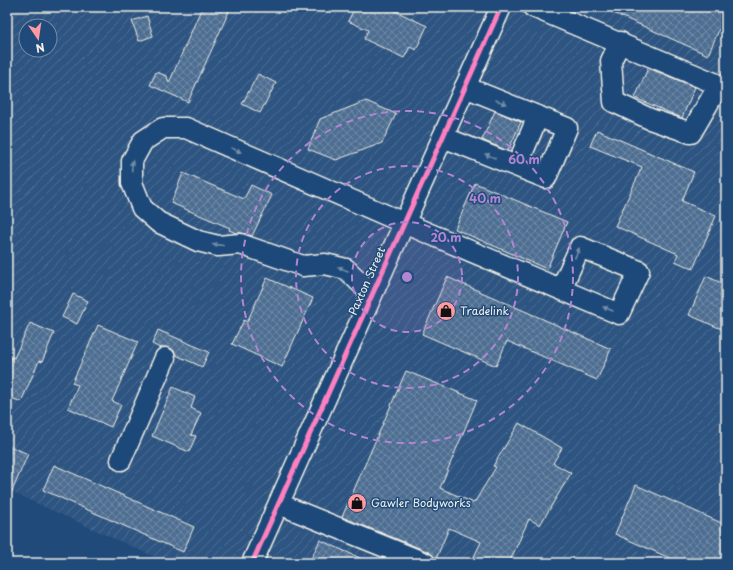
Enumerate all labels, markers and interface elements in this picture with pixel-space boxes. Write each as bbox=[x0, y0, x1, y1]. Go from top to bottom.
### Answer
north arrow bbox=[18, 18, 58, 58]
text: N bbox=[34, 39, 47, 58]
one-way arrow bbox=[496, 99, 508, 105]
one-way arrow bbox=[231, 147, 242, 153]
text: 60 m bbox=[508, 150, 540, 168]
one-way arrow bbox=[483, 152, 495, 158]
one-way arrow bbox=[129, 160, 136, 172]
text: 40 m bbox=[469, 189, 501, 207]
text: 20 m bbox=[430, 228, 462, 246]
one-way arrow bbox=[212, 242, 224, 248]
street label: Paxton Street bbox=[344, 243, 389, 318]
one-way arrow bbox=[574, 248, 580, 259]
one-way arrow bbox=[336, 266, 348, 272]
centre of rings bbox=[400, 270, 414, 284]
shop icon: Tradelink bbox=[435, 300, 457, 322]
place label: Tradelink bbox=[460, 302, 510, 319]
one-way arrow bbox=[603, 306, 614, 312]
shop icon: Gawler Bodyworks bbox=[346, 492, 368, 514]
place label: Gawler Bodyworks bbox=[371, 494, 471, 511]

